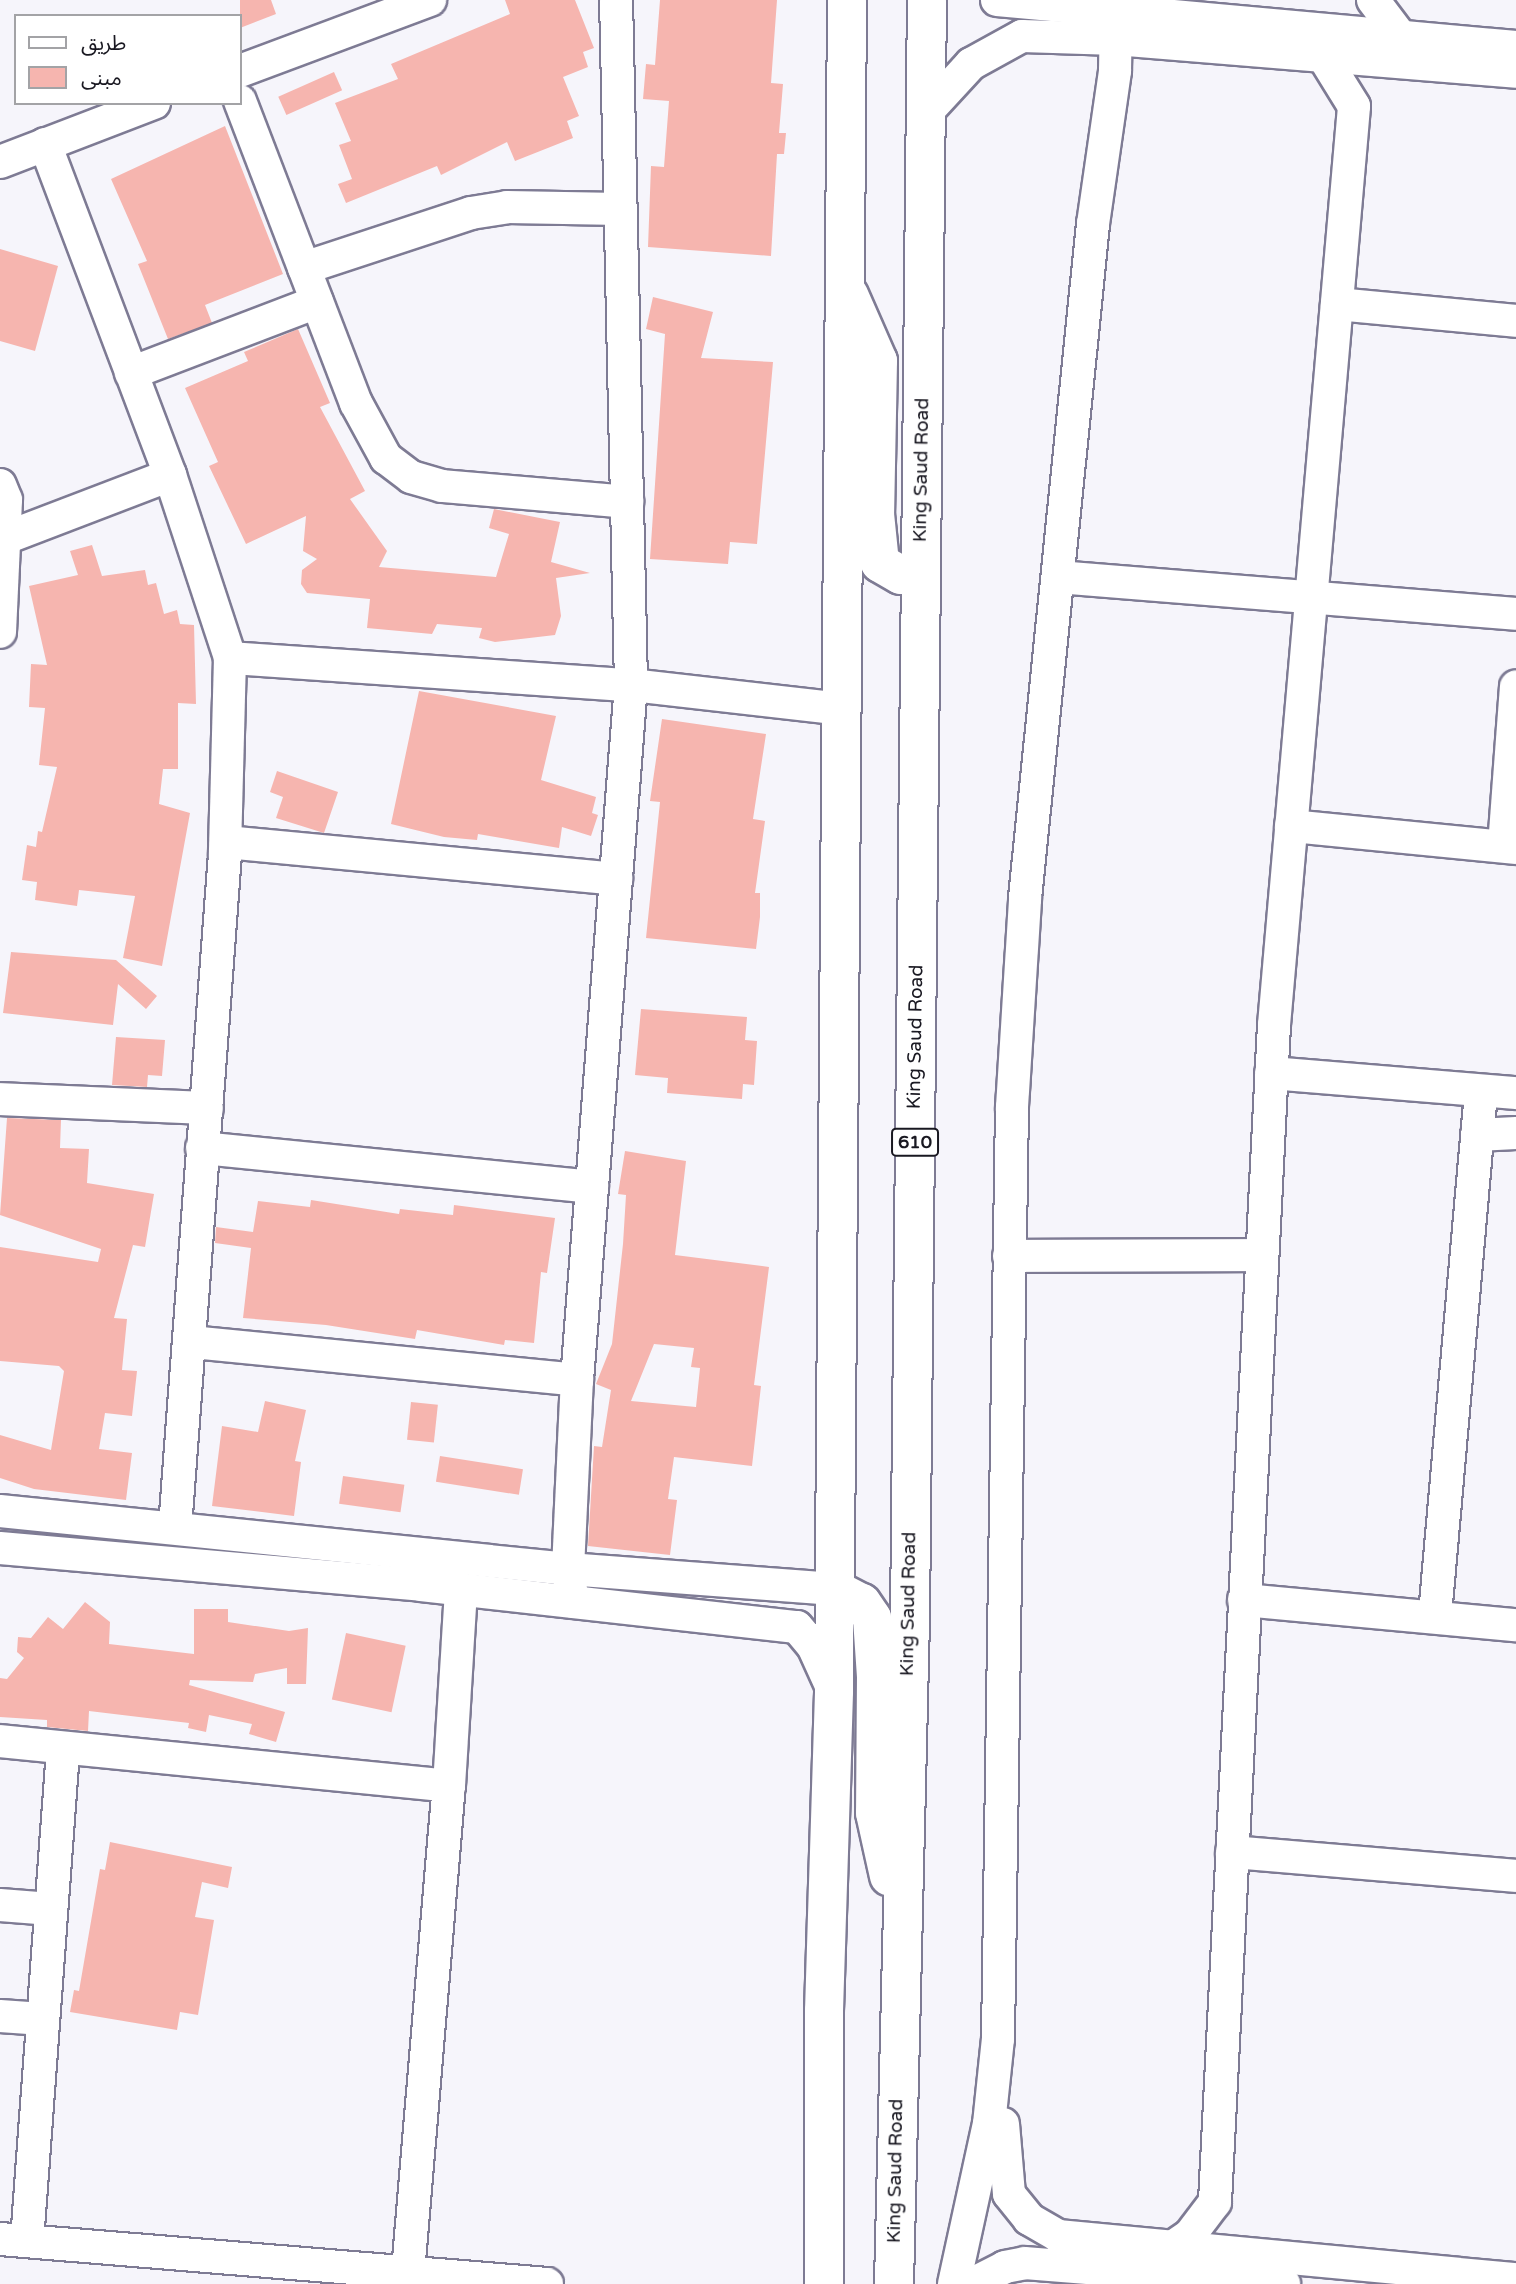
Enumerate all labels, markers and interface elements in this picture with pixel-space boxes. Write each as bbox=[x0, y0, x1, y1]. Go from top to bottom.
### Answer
legend bbox=[14, 14, 242, 105]
text: طريق bbox=[81, 31, 126, 56]
text: مبنى bbox=[81, 66, 122, 91]
street label: King Saud Road bbox=[909, 398, 935, 542]
street label: King Saud Road bbox=[903, 965, 929, 1109]
road number: 610 bbox=[890, 1128, 940, 1156]
street label: King Saud Road bbox=[896, 1532, 922, 1676]
street label: King Saud Road bbox=[883, 2099, 909, 2243]

